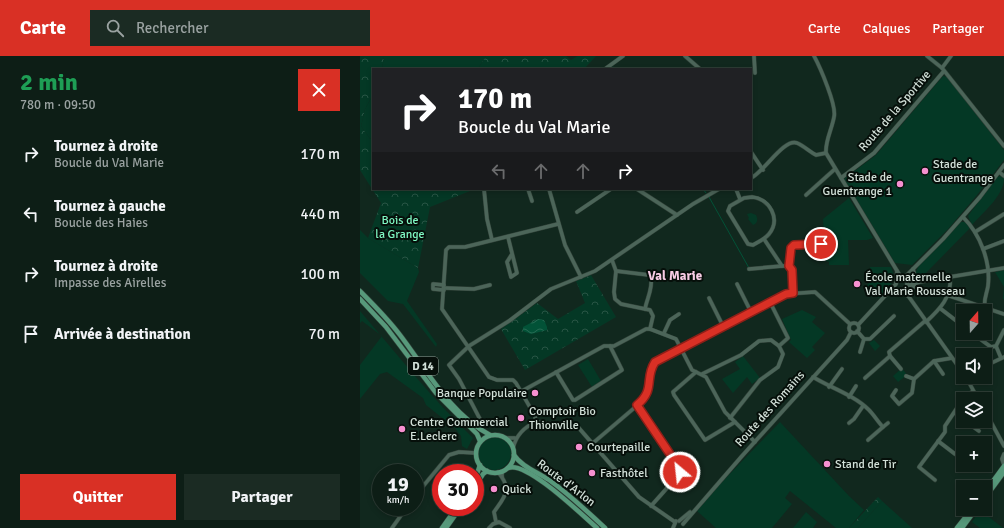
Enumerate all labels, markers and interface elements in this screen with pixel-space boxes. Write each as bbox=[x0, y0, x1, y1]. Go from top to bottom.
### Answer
search box bbox=[90, 10, 370, 46]
text: Carte bbox=[20, 16, 66, 40]
icon: search bbox=[104, 17, 126, 39]
text: Rechercher bbox=[136, 19, 209, 37]
text: Carte bbox=[808, 20, 841, 37]
text: Calques bbox=[863, 20, 910, 37]
text: Partager bbox=[932, 20, 984, 37]
text: 2 min bbox=[20, 67, 78, 97]
street label: Route de la Sportive bbox=[856, 67, 934, 155]
button: close bbox=[298, 69, 340, 111]
text: 170 m bbox=[458, 82, 532, 116]
icon: right bbox=[392, 84, 444, 136]
text: 780 m · 09:50 bbox=[20, 97, 96, 113]
text: Boucle du Val Marie bbox=[458, 116, 610, 138]
text: Tournez à droite bbox=[54, 137, 158, 155]
icon: right bbox=[20, 143, 42, 165]
text: 170 m bbox=[300, 145, 340, 163]
text: Boucle du Val Marie bbox=[54, 155, 164, 171]
place label: Stade de Guentrange bbox=[933, 157, 993, 186]
icon: left bbox=[488, 160, 510, 182]
icon: ahead bbox=[530, 160, 552, 182]
icon: ahead bbox=[572, 160, 594, 182]
icon: right bbox=[614, 160, 636, 182]
marker: Stade de Guentrange bbox=[920, 166, 930, 176]
place label: Stade de Guentrange 1 bbox=[823, 170, 892, 199]
marker: Stade de Guentrange 1 bbox=[895, 179, 905, 189]
text: Tournez à gauche bbox=[54, 197, 166, 215]
icon: left bbox=[20, 203, 42, 225]
text: 440 m bbox=[300, 205, 340, 223]
park label: Bois de la Grange bbox=[375, 213, 425, 242]
text: Boucle des Haies bbox=[54, 215, 148, 231]
pin bbox=[804, 227, 838, 261]
icon: arrive bbox=[810, 233, 832, 255]
text: Tournez à droite bbox=[54, 257, 158, 275]
icon: right bbox=[20, 263, 42, 285]
text: 100 m bbox=[300, 265, 340, 283]
district label: Val Marie bbox=[648, 268, 703, 284]
place label: École maternelle Val Marie Rousseau bbox=[865, 270, 965, 299]
text: Impasse des Airelles bbox=[54, 275, 166, 291]
marker: École maternelle Val Marie Rousseau bbox=[852, 279, 862, 289]
north arrow bbox=[956, 304, 992, 340]
map controls bbox=[956, 304, 992, 516]
icon: arrive bbox=[20, 323, 42, 345]
text: Arrivée à destination bbox=[54, 325, 191, 343]
text: 70 m bbox=[309, 325, 340, 343]
button: sound bbox=[956, 348, 992, 384]
road number: D 14 bbox=[408, 357, 438, 375]
street label: Route des Romains bbox=[732, 368, 808, 450]
place label: Banque Populaire bbox=[437, 386, 527, 401]
marker: Banque Populaire bbox=[530, 388, 540, 398]
button: layers bbox=[956, 392, 992, 428]
place label: Comptoir Bio Thionville bbox=[529, 404, 596, 433]
marker: Comptoir Bio Thionville bbox=[516, 413, 526, 423]
place label: Centre Commercial E.Leclerc bbox=[410, 415, 509, 444]
marker: Centre Commercial E.Leclerc bbox=[397, 424, 407, 434]
button: + bbox=[956, 436, 992, 472]
place label: Courtepaille bbox=[587, 440, 650, 455]
marker: Courtepaille bbox=[574, 442, 584, 452]
position arrow bbox=[659, 451, 701, 493]
street label: Route d'Arlon bbox=[534, 456, 598, 510]
place label: Stand de Tir bbox=[835, 457, 897, 472]
marker: Stand de Tir bbox=[822, 459, 832, 469]
speed limit sign: 30 bbox=[432, 464, 484, 516]
place label: Fasthôtel bbox=[600, 466, 648, 481]
marker: Fasthôtel bbox=[587, 468, 597, 478]
text: 19 bbox=[387, 472, 409, 497]
button: Quitter bbox=[20, 474, 176, 520]
button: Partager bbox=[184, 474, 340, 520]
button: − bbox=[956, 480, 992, 516]
place label: Quick bbox=[502, 482, 531, 497]
marker: Quick bbox=[489, 484, 499, 494]
text: km/h bbox=[387, 494, 409, 506]

